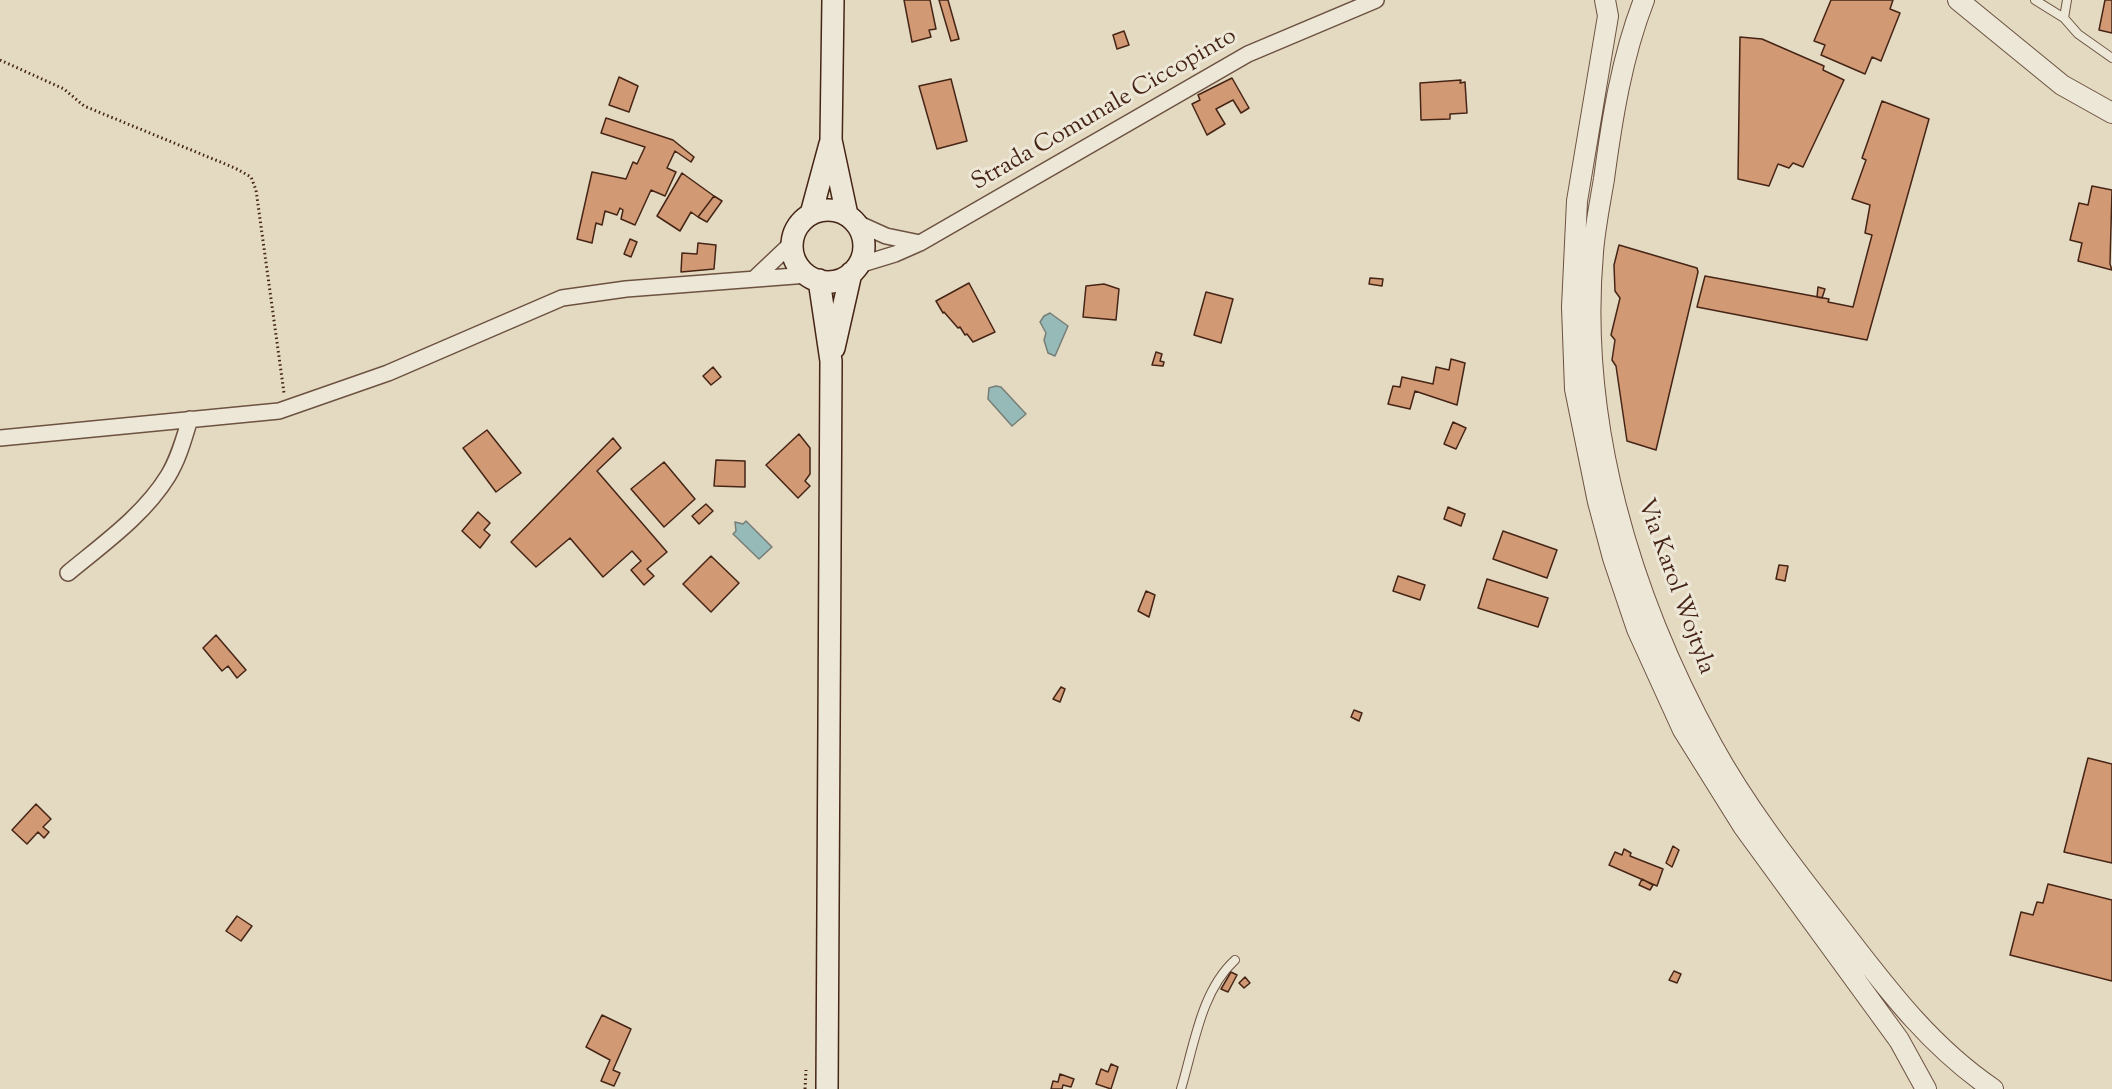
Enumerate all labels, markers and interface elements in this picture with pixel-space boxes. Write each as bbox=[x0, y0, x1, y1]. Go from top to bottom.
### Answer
street label: Strada Comunale Ciccopinto bbox=[968, 23, 1242, 199]
street label: Via Karol Wojtyla bbox=[1629, 495, 1719, 679]

